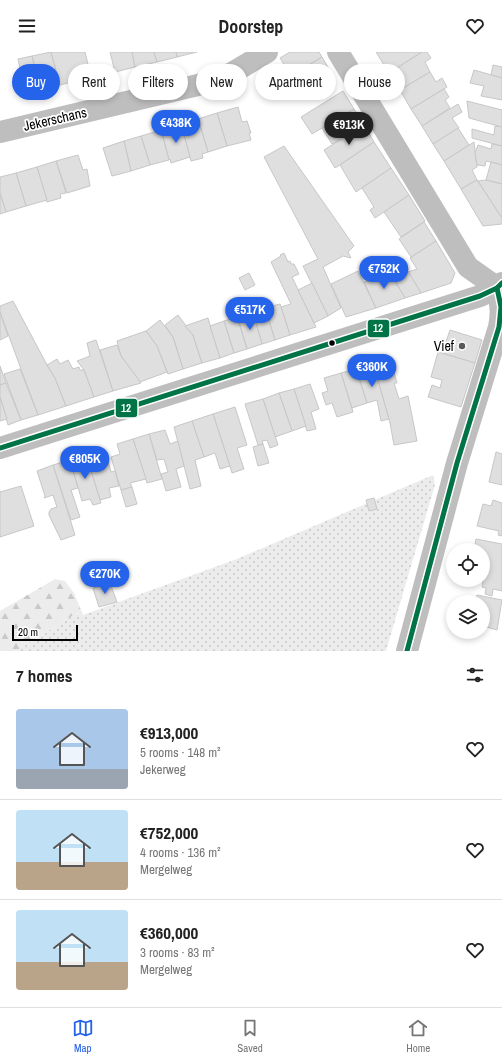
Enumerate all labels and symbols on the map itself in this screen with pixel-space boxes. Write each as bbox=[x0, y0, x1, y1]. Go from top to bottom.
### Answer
street label: Jekerschans bbox=[22, 103, 89, 135]
pin: €438K bbox=[148, 110, 204, 144]
pin: €913K bbox=[321, 112, 377, 146]
pin: €752K bbox=[356, 256, 412, 290]
pin: €517K bbox=[222, 297, 278, 331]
line badge: 12 bbox=[367, 319, 390, 338]
text: 12 bbox=[373, 321, 383, 335]
place label: Vief bbox=[434, 337, 455, 355]
unlabelled marker bbox=[327, 338, 337, 348]
marker: Vief bbox=[457, 341, 467, 351]
pin: €360K bbox=[344, 354, 400, 388]
line badge: 12 bbox=[115, 398, 138, 418]
text: 12 bbox=[121, 401, 131, 415]
pin: €805K bbox=[57, 446, 113, 480]
pin: €270K bbox=[77, 561, 133, 595]
scale bar bbox=[12, 623, 78, 642]

